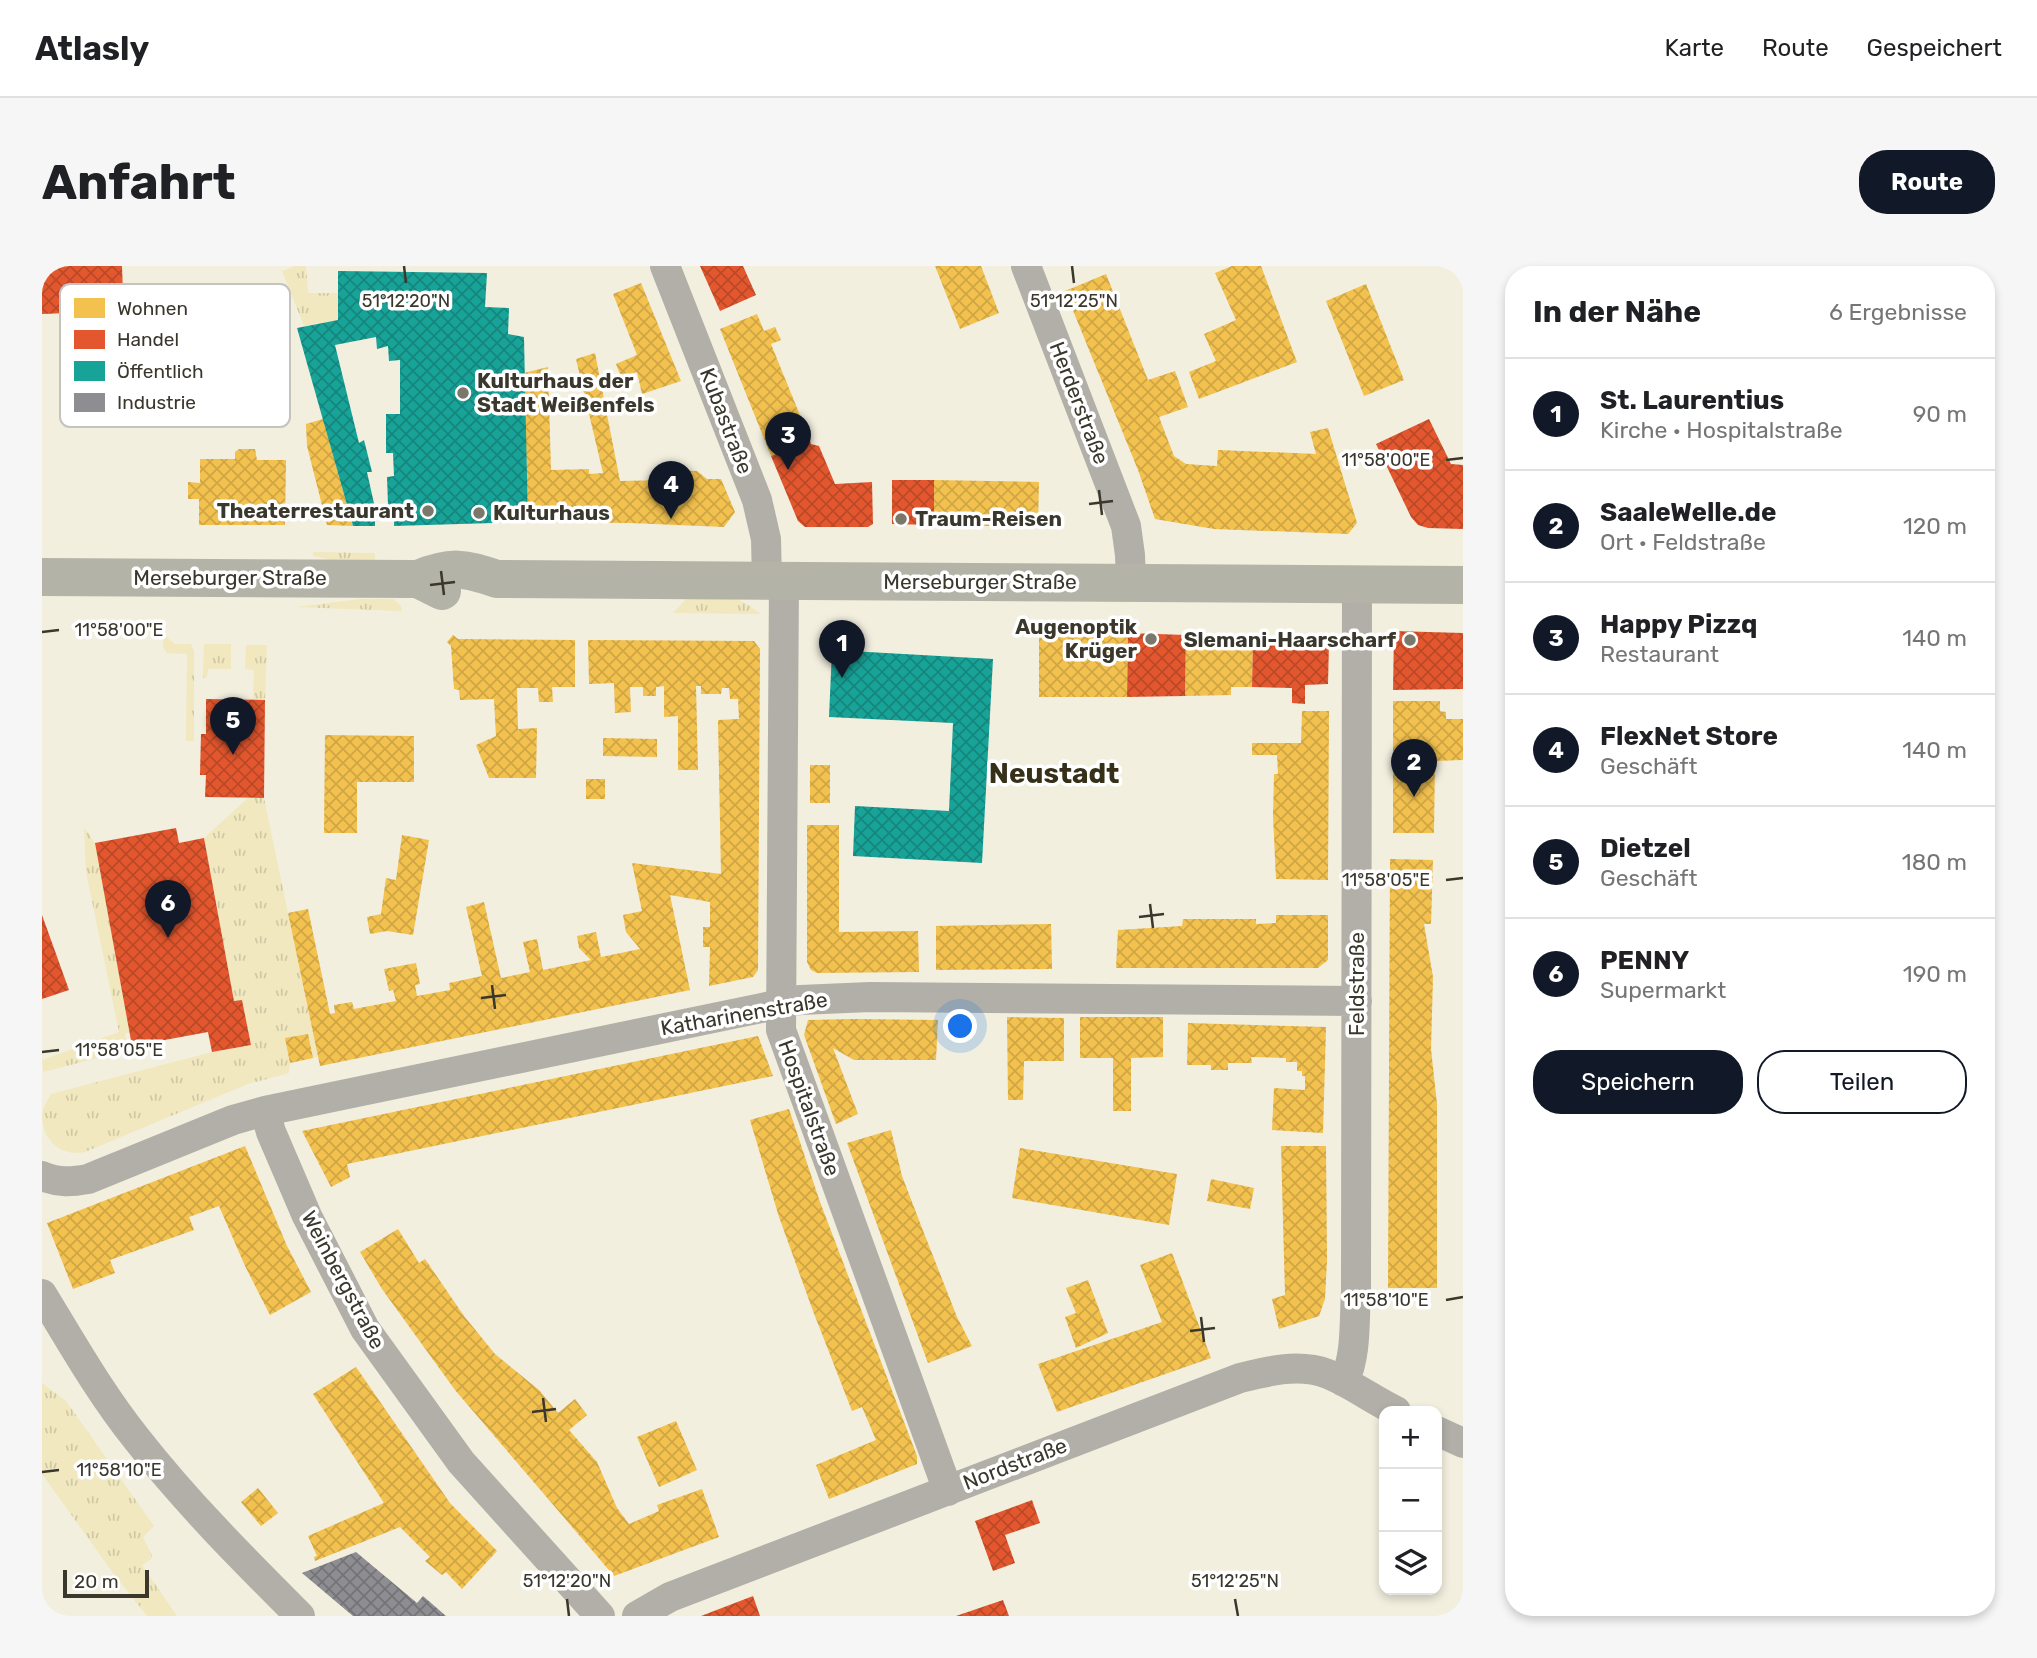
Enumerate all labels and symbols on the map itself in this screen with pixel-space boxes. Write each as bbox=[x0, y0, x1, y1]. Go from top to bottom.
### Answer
legend bbox=[60, 284, 290, 427]
text: 51°12'20"N bbox=[362, 290, 450, 312]
text: 51°12'25"N bbox=[1030, 290, 1118, 312]
text: Wohnen bbox=[117, 297, 188, 320]
text: Handel bbox=[117, 328, 179, 351]
street label: Herderstraße bbox=[1045, 338, 1114, 468]
text: Öffentlich bbox=[117, 360, 204, 383]
street label: Kubastraße bbox=[695, 364, 758, 477]
place label: Kulturhaus der Stadt Weißenfels bbox=[477, 368, 655, 417]
marker: Kulturhaus der Stadt Weißenfels bbox=[455, 385, 471, 401]
text: Industrie bbox=[117, 391, 196, 414]
pin: 3 bbox=[765, 412, 811, 470]
text: 11°58'00"E bbox=[1342, 449, 1430, 471]
pin: 4 bbox=[648, 461, 694, 519]
place label: Theaterrestaurant bbox=[217, 498, 414, 523]
place label: Kulturhaus bbox=[493, 500, 610, 525]
marker: Theaterrestaurant bbox=[420, 503, 436, 519]
marker: Kulturhaus bbox=[471, 505, 487, 521]
place label: Traum-Reisen bbox=[915, 506, 1062, 531]
marker: Traum-Reisen bbox=[893, 511, 909, 527]
street label: Merseburger Straße bbox=[133, 565, 327, 590]
street label: Merseburger Straße bbox=[883, 569, 1077, 594]
place label: Augenoptik Krüger bbox=[1015, 614, 1138, 663]
text: 11°58'00"E bbox=[75, 619, 163, 641]
pin: 1 bbox=[819, 620, 865, 678]
place label: Slemani-Haarscharf bbox=[1184, 627, 1397, 652]
marker: Augenoptik Krüger bbox=[1143, 631, 1159, 647]
marker: Slemani-Haarscharf bbox=[1402, 632, 1418, 648]
pin: 5 bbox=[210, 697, 256, 755]
pin: 2 bbox=[1391, 739, 1437, 797]
district label: Neustadt bbox=[989, 757, 1119, 790]
text: 11°58'05"E bbox=[1342, 869, 1430, 891]
pin: 6 bbox=[145, 880, 191, 938]
street label: Feldstraße bbox=[1344, 932, 1369, 1036]
street label: Katharinenstraße bbox=[658, 987, 829, 1041]
your location bbox=[943, 1009, 977, 1043]
street label: Hospitalstraße bbox=[773, 1037, 846, 1179]
text: 11°58'05"E bbox=[75, 1039, 163, 1061]
street label: Weinbergstraße bbox=[297, 1206, 390, 1353]
text: 11°58'10"E bbox=[1343, 1289, 1429, 1311]
street label: Nordstraße bbox=[959, 1432, 1070, 1495]
text: 11°58'10"E bbox=[76, 1459, 162, 1481]
scale bar bbox=[63, 1567, 149, 1599]
text: 51°12'20"N bbox=[523, 1570, 611, 1592]
text: 51°12'25"N bbox=[1191, 1570, 1279, 1592]

